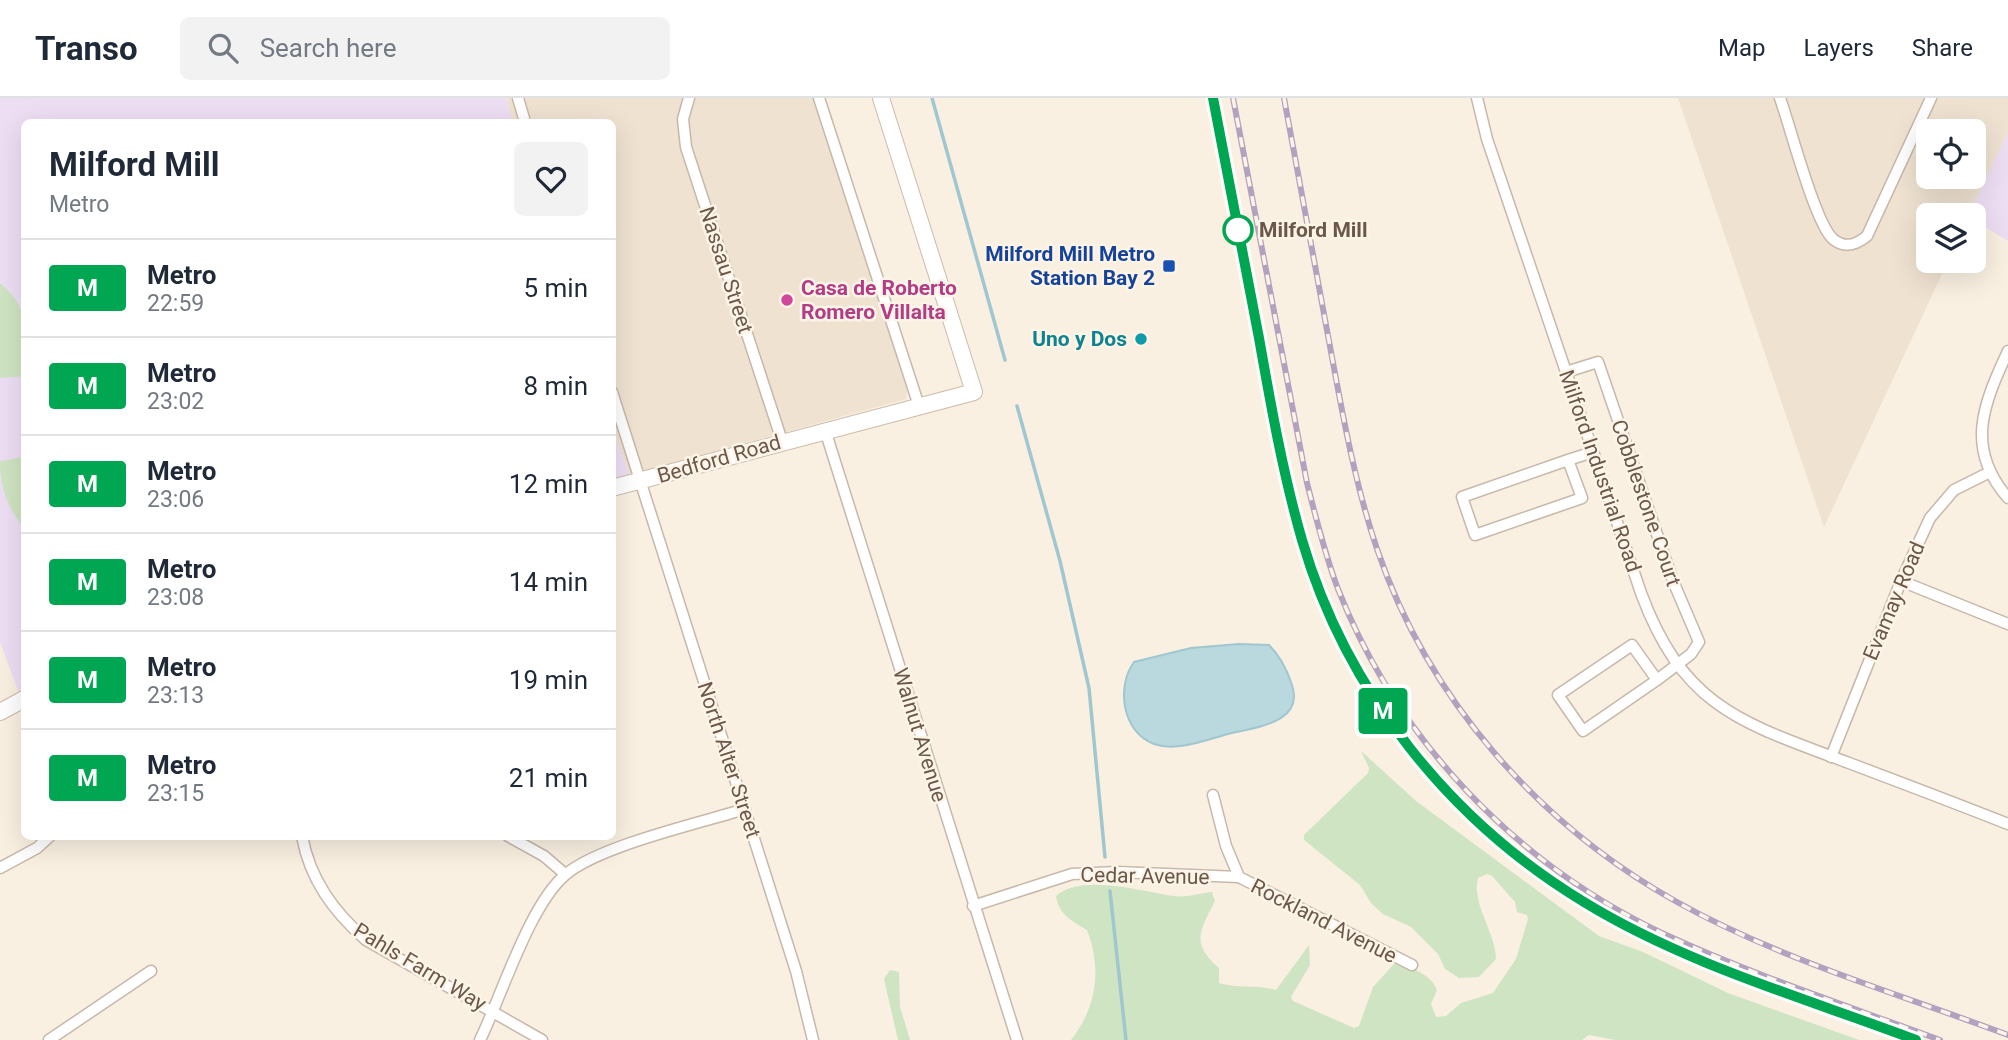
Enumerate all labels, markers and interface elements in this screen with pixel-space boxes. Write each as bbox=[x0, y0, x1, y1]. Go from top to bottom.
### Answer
search box bbox=[180, 17, 670, 80]
text: Transo bbox=[35, 29, 138, 68]
icon: search bbox=[204, 29, 242, 67]
text: Search here bbox=[260, 33, 396, 63]
text: Map bbox=[1718, 34, 1766, 62]
text: Layers bbox=[1804, 34, 1874, 62]
text: Share bbox=[1912, 34, 1973, 62]
map controls bbox=[1916, 119, 1986, 273]
button: locate bbox=[1916, 119, 1986, 189]
button: heart bbox=[514, 142, 588, 216]
text: Milford Mill bbox=[49, 145, 219, 184]
text: Metro bbox=[49, 191, 110, 218]
button: layers bbox=[1916, 203, 1986, 273]
street label: Nassau Street bbox=[694, 204, 758, 336]
marker: Milford Mill bbox=[1223, 215, 1253, 245]
place label: Milford Mill bbox=[1259, 218, 1367, 242]
place label: Milford Mill Metro Station Bay 2 bbox=[985, 242, 1155, 290]
marker: Milford Mill Metro Station Bay 2 bbox=[1161, 258, 1177, 274]
text: Metro bbox=[147, 260, 216, 290]
text: 5 min bbox=[523, 273, 588, 303]
text: M bbox=[77, 274, 98, 302]
place label: Casa de Roberto Romero Villalta bbox=[801, 276, 957, 324]
text: 22:59 bbox=[147, 290, 204, 317]
marker: Casa de Roberto Romero Villalta bbox=[779, 292, 795, 308]
place label: Uno y Dos bbox=[1032, 327, 1127, 351]
marker: Uno y Dos bbox=[1133, 331, 1149, 347]
text: Metro bbox=[147, 358, 216, 388]
street label: Milford Industrial Road bbox=[1554, 367, 1646, 575]
text: 8 min bbox=[523, 371, 588, 401]
text: M bbox=[77, 372, 98, 400]
text: 23:02 bbox=[147, 388, 204, 415]
street label: Cobblestone Court bbox=[1606, 417, 1686, 590]
street label: Bedford Road bbox=[654, 430, 784, 488]
text: Metro bbox=[147, 456, 216, 486]
text: 12 min bbox=[509, 469, 588, 499]
text: M bbox=[77, 470, 98, 498]
text: 23:06 bbox=[147, 486, 204, 513]
street label: Evamay Road bbox=[1858, 538, 1930, 664]
text: Metro bbox=[147, 554, 216, 584]
text: 14 min bbox=[509, 567, 588, 597]
text: M bbox=[77, 568, 98, 596]
text: 23:08 bbox=[147, 584, 204, 611]
text: Metro bbox=[147, 652, 216, 682]
text: 19 min bbox=[509, 665, 588, 695]
street label: Walnut Avenue bbox=[888, 665, 952, 805]
text: M bbox=[77, 666, 98, 694]
street label: North Alter Street bbox=[692, 679, 766, 841]
text: 23:13 bbox=[147, 682, 204, 709]
line badge: M bbox=[1360, 688, 1406, 734]
text: M bbox=[1372, 697, 1394, 725]
text: Metro bbox=[147, 750, 216, 780]
text: 21 min bbox=[509, 763, 588, 793]
text: M bbox=[77, 764, 98, 792]
text: 23:15 bbox=[147, 780, 204, 807]
street label: Cedar Avenue bbox=[1080, 863, 1210, 889]
street label: Rockland Avenue bbox=[1247, 874, 1401, 968]
street label: Pahls Farm Way bbox=[349, 918, 491, 1016]

